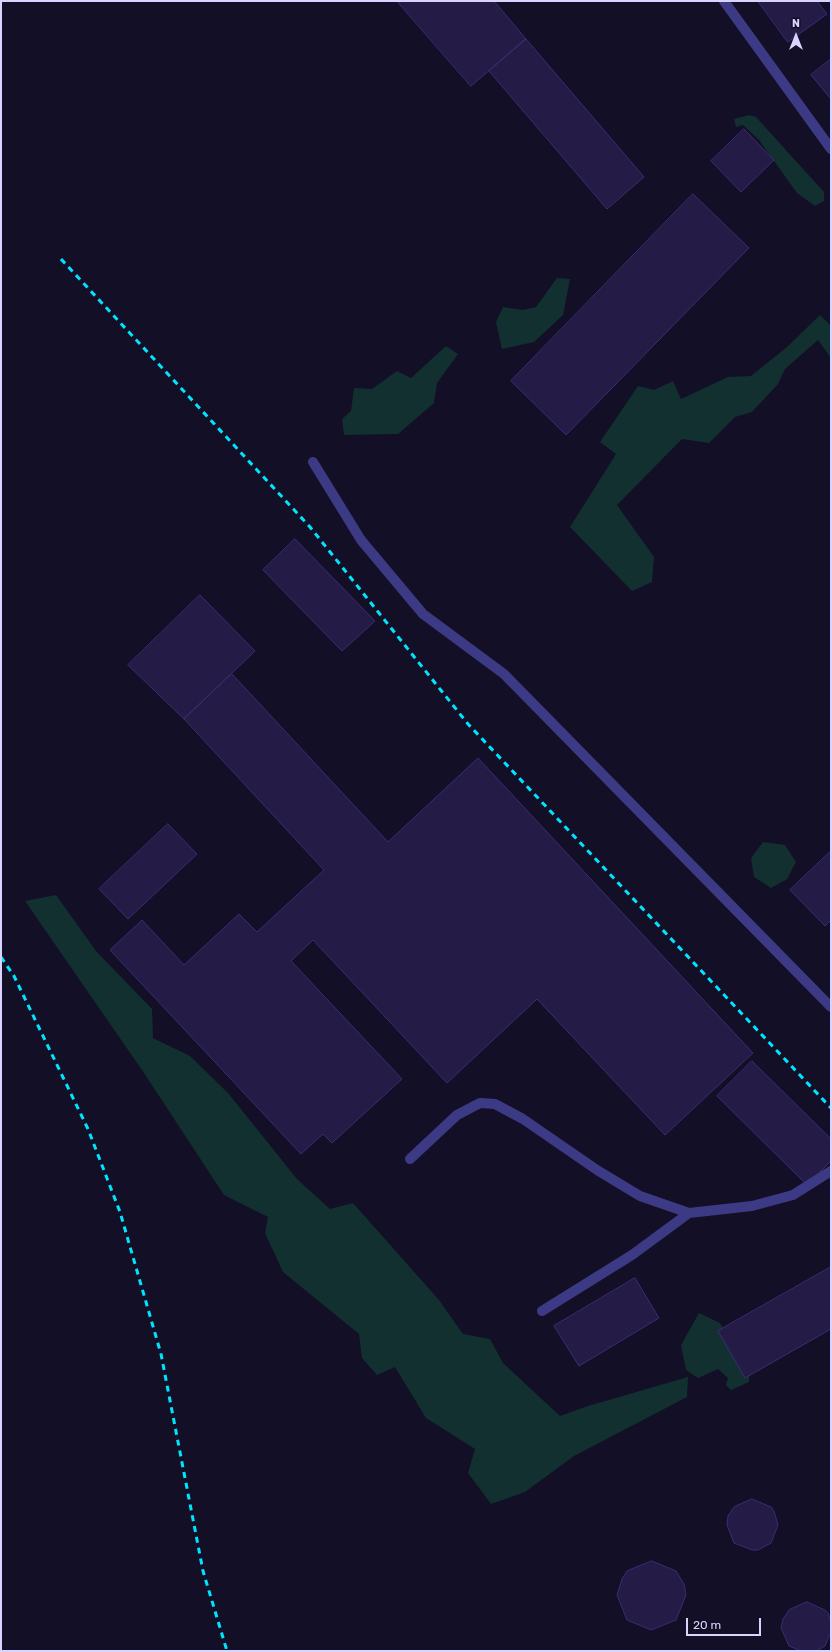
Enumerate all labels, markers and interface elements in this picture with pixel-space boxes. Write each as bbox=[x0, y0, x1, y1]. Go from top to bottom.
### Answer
north arrow bbox=[776, 16, 816, 56]
text: N bbox=[792, 17, 800, 30]
scale bar bbox=[688, 1610, 763, 1636]
text: 20 m bbox=[693, 1618, 721, 1632]

